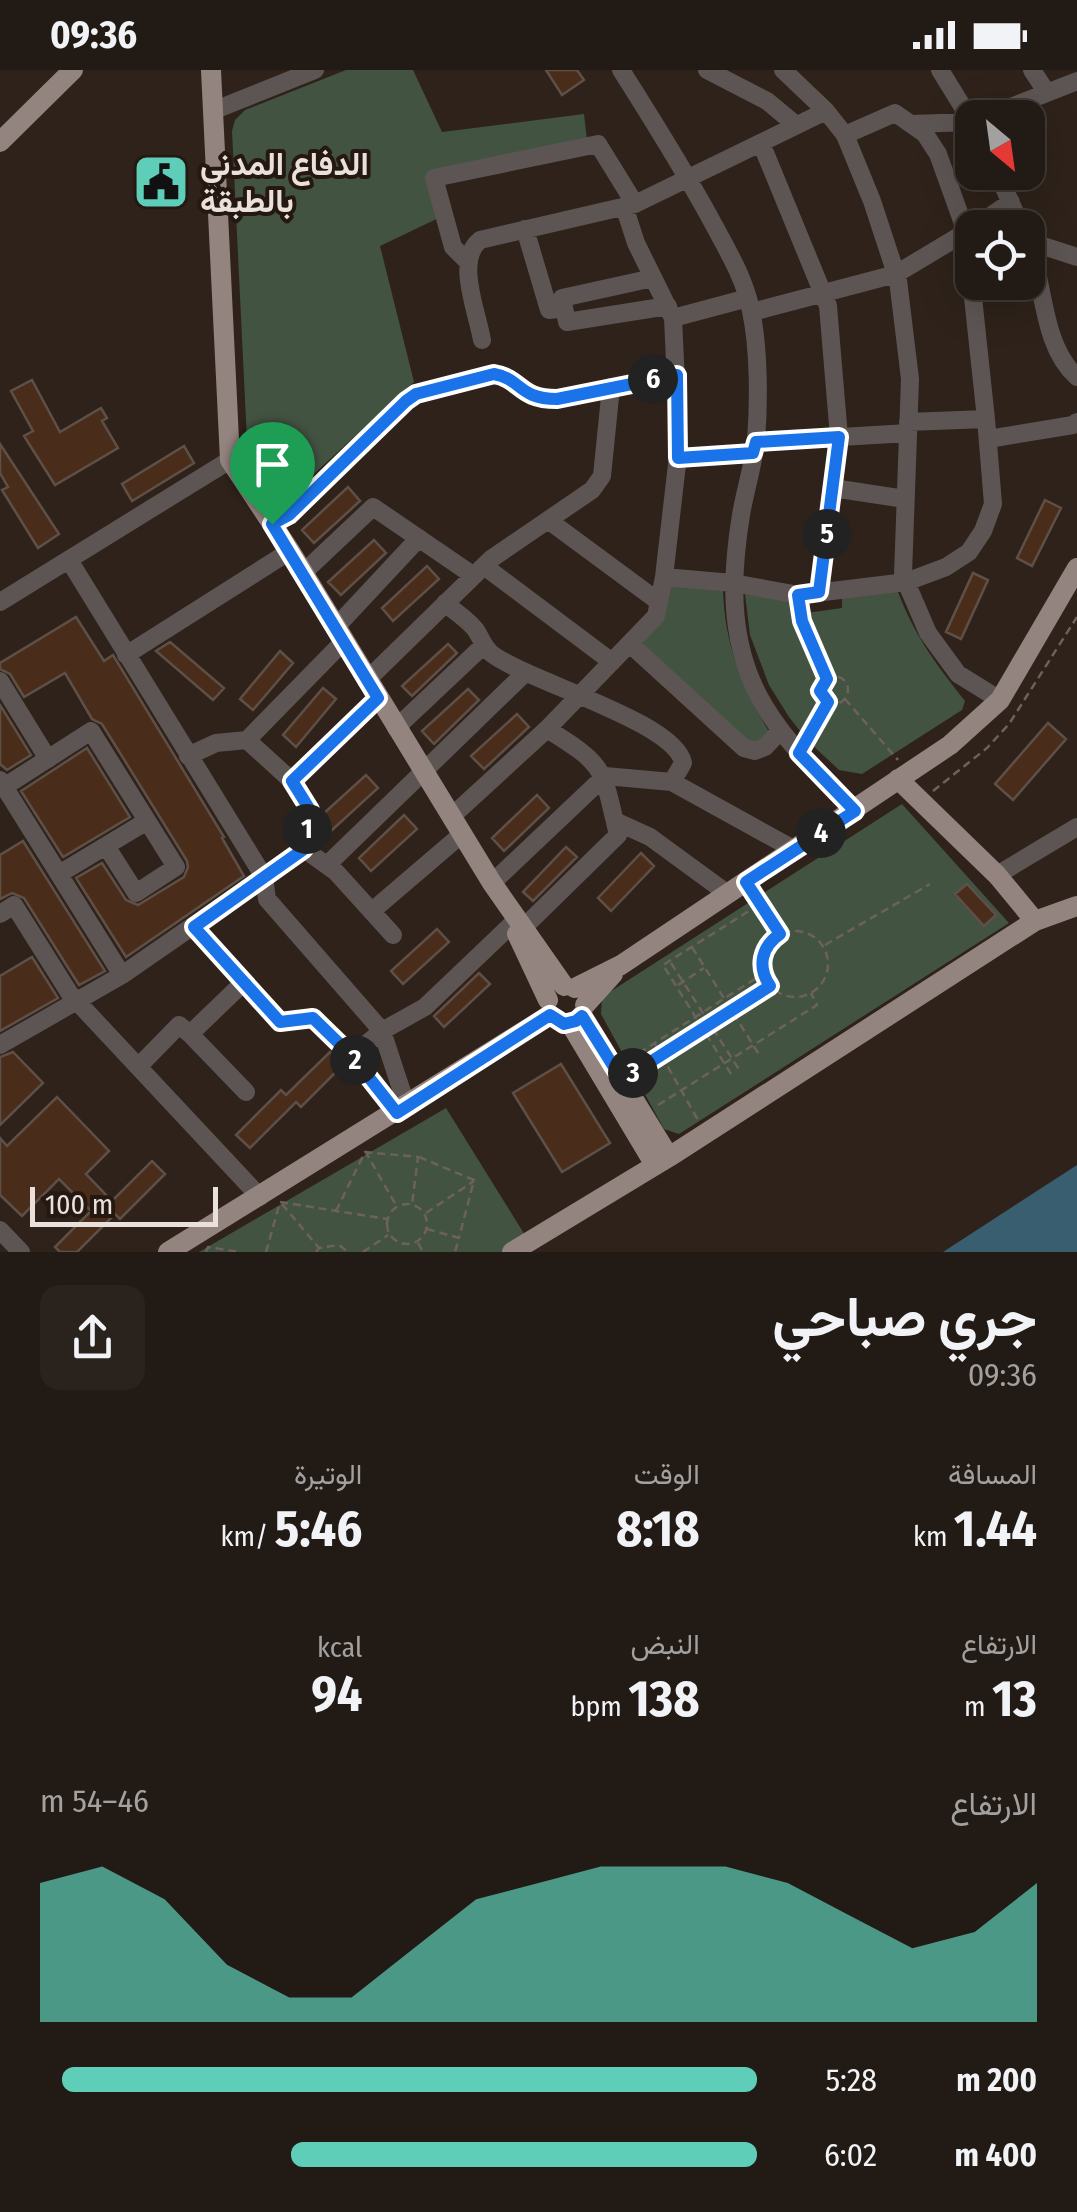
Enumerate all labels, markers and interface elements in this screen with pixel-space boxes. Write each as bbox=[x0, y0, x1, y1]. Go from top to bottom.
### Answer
text: 09:36 bbox=[50, 12, 137, 58]
north arrow bbox=[955, 100, 1045, 190]
map controls bbox=[955, 100, 1045, 300]
place label: الدفاع المدني بالطبقة bbox=[200, 145, 369, 220]
public building icon: الدفاع المدني بالطبقة bbox=[131, 152, 191, 212]
button: locate bbox=[955, 210, 1045, 300]
pin: 6 bbox=[628, 354, 678, 404]
text: 6 bbox=[646, 362, 660, 395]
pin bbox=[230, 422, 315, 525]
icon: arrive bbox=[245, 437, 300, 492]
pin: 5 bbox=[802, 509, 852, 559]
text: 5 bbox=[820, 517, 834, 550]
pin: 1 bbox=[282, 804, 332, 854]
pin: 4 bbox=[796, 808, 846, 858]
text: 1 bbox=[301, 812, 313, 845]
text: 4 bbox=[814, 816, 828, 849]
pin: 2 bbox=[330, 1035, 380, 1085]
text: 2 bbox=[349, 1043, 361, 1076]
pin: 3 bbox=[608, 1048, 658, 1098]
text: 3 bbox=[626, 1056, 640, 1089]
scale bar bbox=[30, 1182, 218, 1226]
text: 100 m bbox=[45, 1188, 113, 1221]
button: share bbox=[40, 1285, 145, 1390]
text: جري صباحي bbox=[772, 1285, 1037, 1351]
text: 09:36 bbox=[968, 1356, 1037, 1394]
text: الوتيرة bbox=[294, 1458, 362, 1491]
text: الوقت bbox=[634, 1458, 700, 1491]
text: المسافة bbox=[948, 1458, 1037, 1491]
text: 5:46 bbox=[275, 1499, 362, 1559]
text: 8:18 bbox=[616, 1499, 700, 1559]
text: 1.44 bbox=[954, 1499, 1037, 1559]
text: /km bbox=[220, 1520, 275, 1553]
text: km bbox=[913, 1520, 954, 1553]
text: النبض bbox=[630, 1628, 700, 1661]
text: الارتفاع bbox=[961, 1628, 1037, 1661]
text: kcal bbox=[317, 1631, 362, 1664]
text: 94 bbox=[311, 1664, 362, 1724]
text: 138 bbox=[628, 1669, 700, 1729]
text: 13 bbox=[992, 1669, 1037, 1729]
text: bpm bbox=[571, 1690, 628, 1723]
text: m bbox=[964, 1690, 992, 1723]
text: 46–54 m bbox=[40, 1782, 149, 1820]
text: الارتفاع bbox=[950, 1785, 1037, 1823]
text: 5:28 bbox=[825, 2061, 877, 2099]
text: 200 m bbox=[956, 2061, 1037, 2099]
text: 6:02 bbox=[824, 2136, 877, 2174]
text: 400 m bbox=[955, 2136, 1037, 2174]

